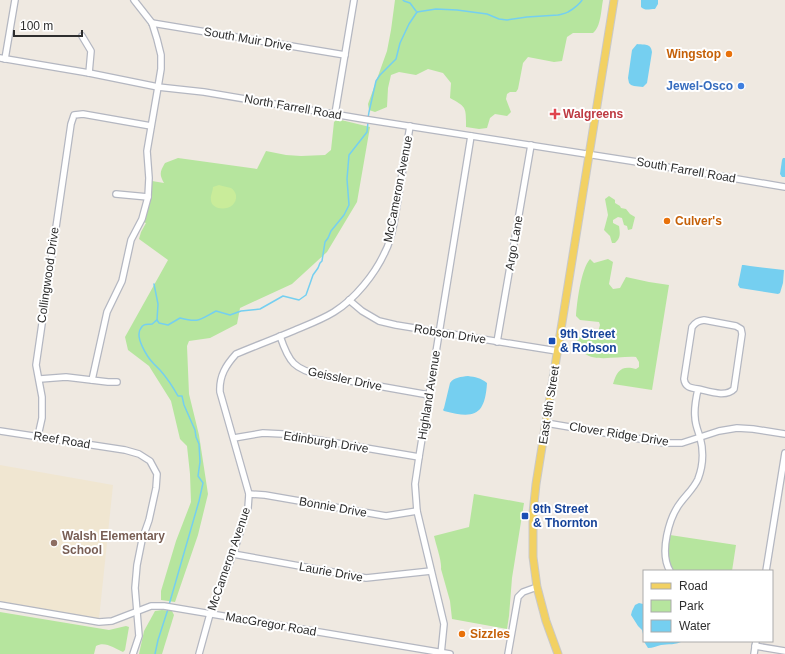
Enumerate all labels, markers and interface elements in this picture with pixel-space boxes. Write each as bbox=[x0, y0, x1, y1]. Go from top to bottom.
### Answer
scale bar bbox=[14, 12, 82, 38]
text: 100 m bbox=[20, 19, 53, 33]
street label: South Muir Drive bbox=[203, 24, 294, 54]
place label: Wingstop bbox=[666, 47, 721, 61]
marker: Wingstop bbox=[724, 49, 734, 59]
place label: Jewel-Osco bbox=[666, 79, 733, 93]
marker: Jewel-Osco bbox=[736, 81, 746, 91]
street label: North Farrell Road bbox=[243, 92, 343, 122]
place label: Walgreens bbox=[563, 107, 624, 121]
marker: Walgreens bbox=[550, 109, 560, 119]
street label: McCameron Avenue bbox=[381, 134, 415, 244]
street label: South Farrell Road bbox=[635, 154, 737, 186]
street label: Argo Lane bbox=[502, 214, 526, 271]
place label: Culver's bbox=[675, 214, 722, 228]
marker: Culver's bbox=[662, 216, 672, 226]
street label: Collingwood Drive bbox=[34, 226, 62, 324]
street label: Robson Drive bbox=[413, 321, 487, 347]
place label: 9th Street & Robson bbox=[560, 327, 617, 355]
marker: 9th Street & Robson bbox=[547, 336, 557, 346]
street label: Highland Avenue bbox=[415, 349, 443, 441]
street label: Geissler Drive bbox=[307, 364, 384, 394]
street label: East 9th Street bbox=[536, 364, 562, 445]
street label: Clover Ridge Drive bbox=[568, 419, 670, 449]
street label: Edinburgh Drive bbox=[282, 428, 370, 456]
street label: Reef Road bbox=[33, 429, 91, 451]
street label: Bonnie Drive bbox=[298, 494, 368, 520]
place label: 9th Street & Thornton bbox=[533, 502, 598, 530]
street label: McCameron Avenue bbox=[205, 505, 253, 613]
marker: 9th Street & Thornton bbox=[520, 511, 530, 521]
place label: Walsh Elementary School bbox=[62, 529, 165, 557]
marker: Walsh Elementary School bbox=[49, 538, 59, 548]
street label: Laurie Drive bbox=[298, 559, 364, 585]
legend bbox=[643, 570, 773, 642]
text: Road bbox=[679, 579, 708, 593]
text: Park bbox=[679, 599, 705, 613]
street label: MacGregor Road bbox=[224, 609, 318, 639]
text: Water bbox=[679, 619, 711, 633]
place label: Sizzles bbox=[470, 627, 510, 641]
marker: Sizzles bbox=[457, 629, 467, 639]

